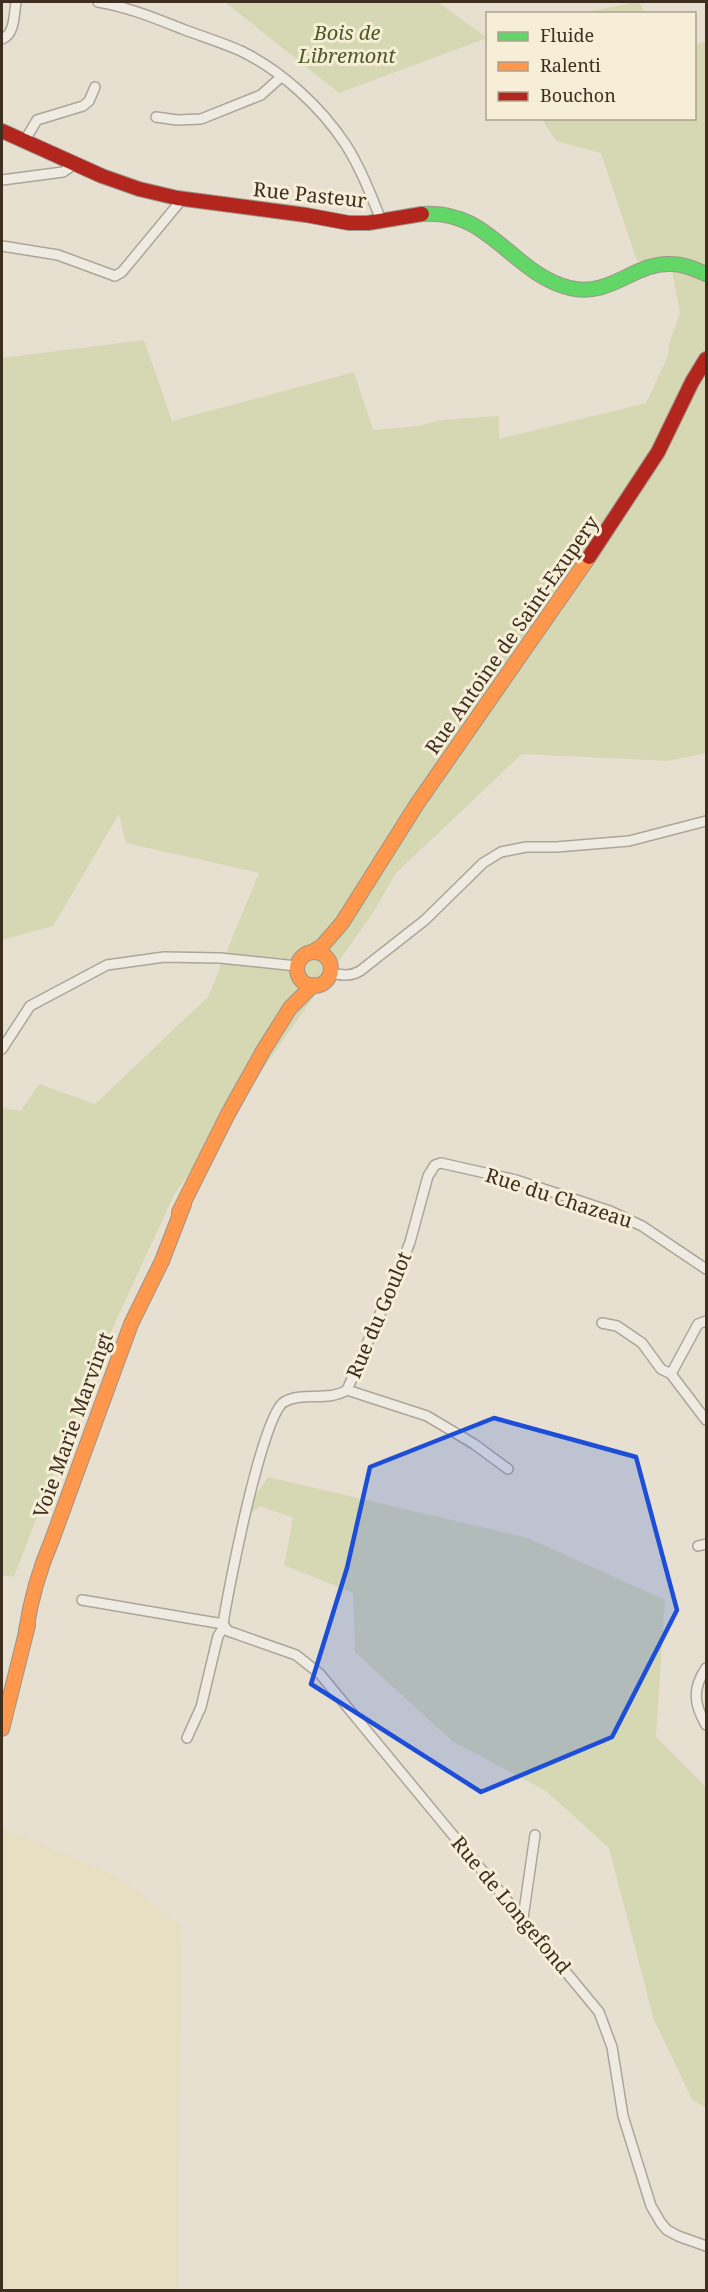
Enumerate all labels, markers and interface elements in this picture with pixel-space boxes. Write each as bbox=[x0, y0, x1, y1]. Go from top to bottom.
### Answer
legend bbox=[486, 12, 696, 120]
park label: Bois de Libremont bbox=[297, 19, 396, 69]
text: Fluide bbox=[540, 23, 594, 47]
text: Ralenti bbox=[540, 53, 601, 77]
text: Bouchon bbox=[540, 83, 616, 107]
street label: Rue Pasteur bbox=[252, 175, 369, 214]
street label: Rue Antoine de Saint-Exupery bbox=[419, 509, 605, 760]
street label: Rue du Chazeau bbox=[482, 1161, 636, 1234]
street label: Rue du Goulot bbox=[340, 1247, 417, 1382]
street label: Voie Marie Marvingt bbox=[26, 1328, 119, 1522]
street label: Rue de Longefond bbox=[446, 1830, 577, 1979]

